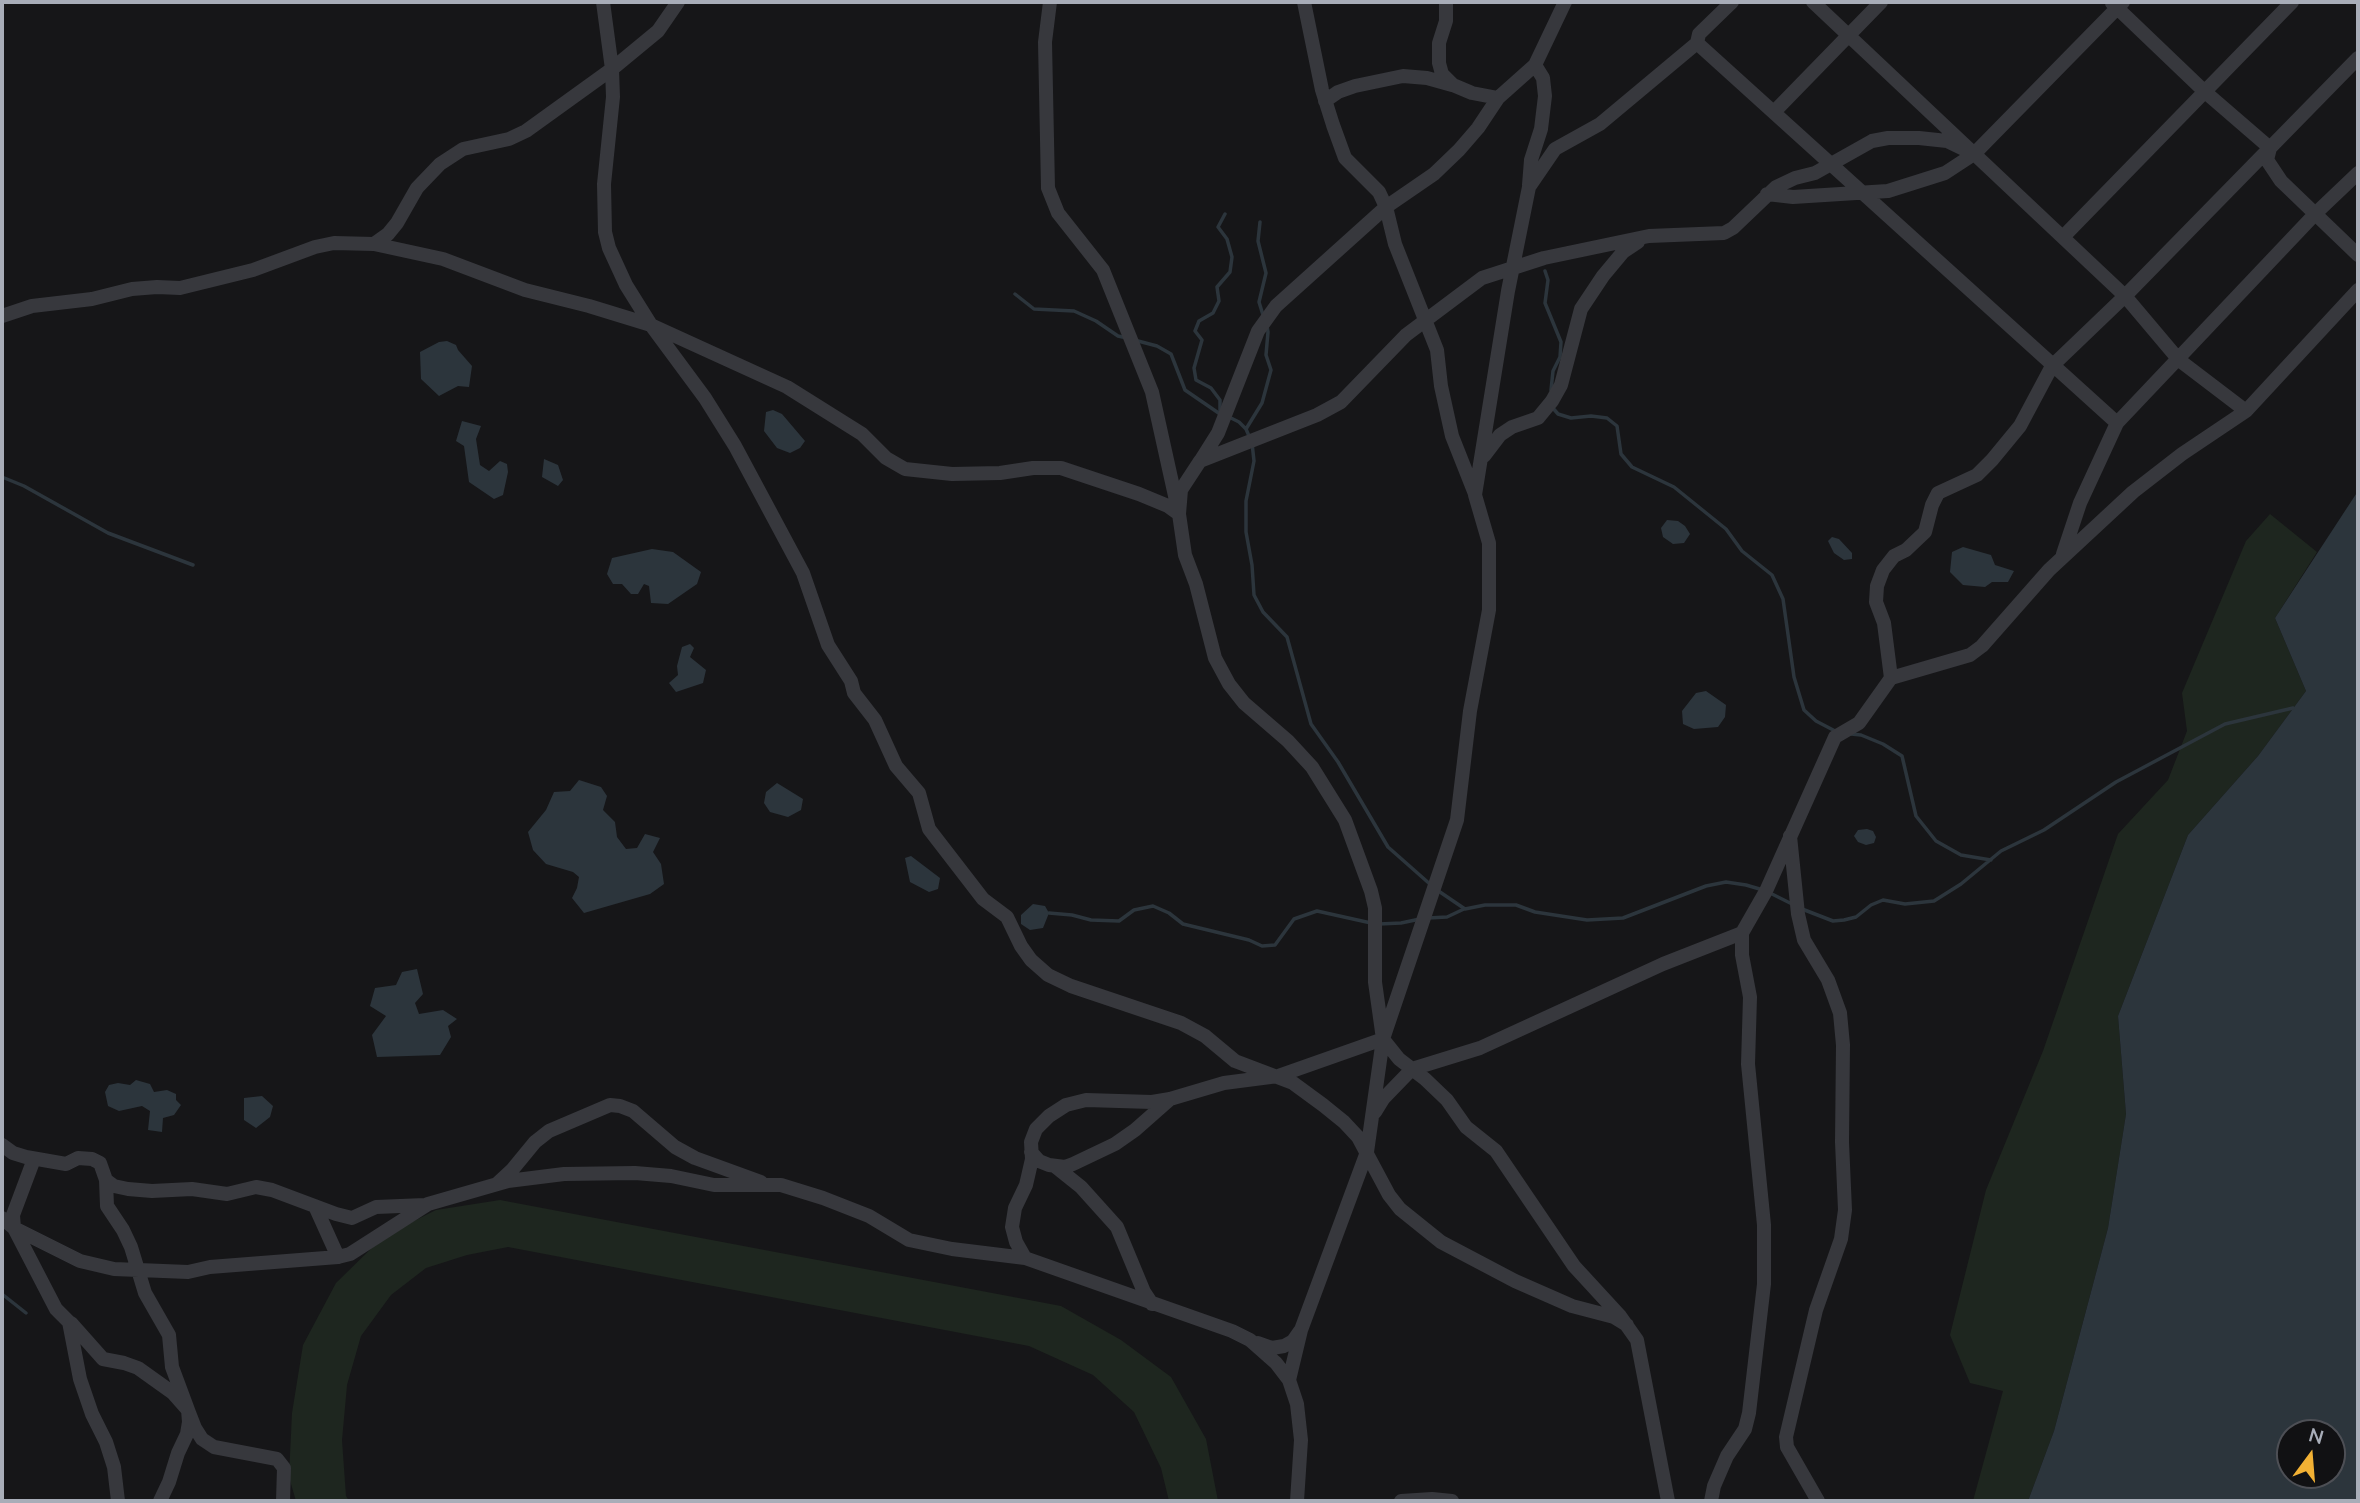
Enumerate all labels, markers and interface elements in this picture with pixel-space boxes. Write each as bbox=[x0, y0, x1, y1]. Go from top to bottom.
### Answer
north arrow bbox=[2276, 1419, 2346, 1489]
text: N bbox=[2306, 1422, 2326, 1449]

